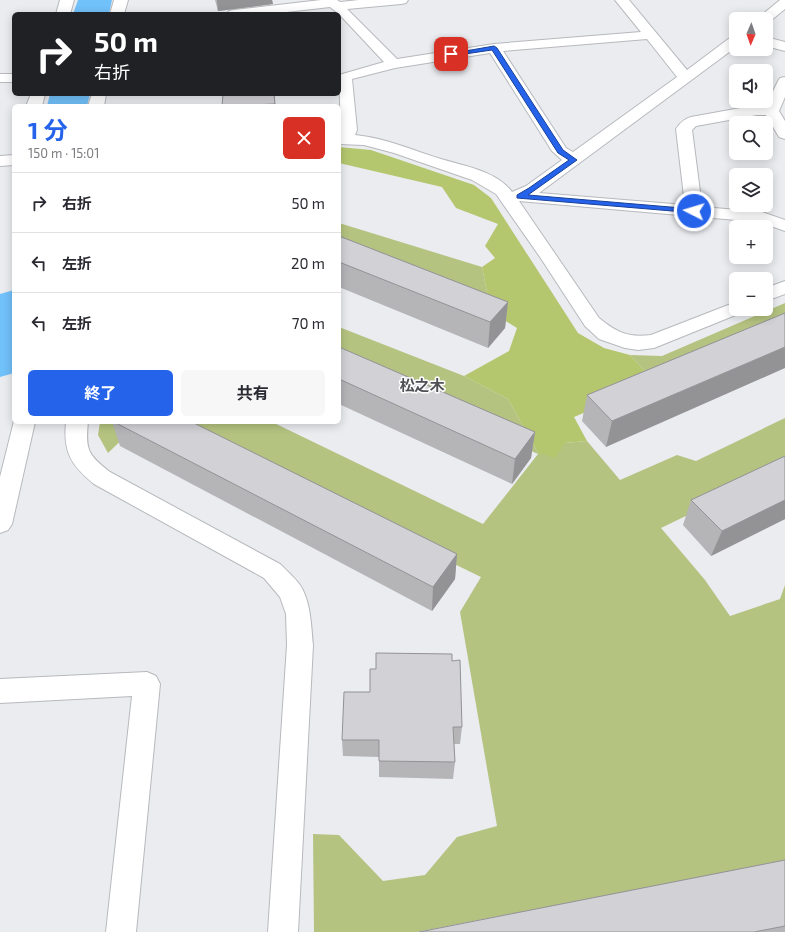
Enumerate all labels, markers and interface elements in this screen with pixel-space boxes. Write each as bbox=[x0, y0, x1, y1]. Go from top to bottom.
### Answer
north arrow bbox=[729, 12, 773, 56]
map controls bbox=[729, 12, 773, 316]
text: 50 m bbox=[94, 24, 158, 58]
icon: right bbox=[28, 28, 80, 80]
pin bbox=[434, 37, 468, 71]
icon: arrive bbox=[440, 43, 462, 65]
text: 右折 bbox=[94, 61, 130, 83]
button: sound bbox=[729, 64, 773, 108]
text: 1 分 bbox=[28, 115, 68, 144]
button: search bbox=[729, 116, 773, 160]
button: close bbox=[283, 117, 325, 159]
text: 150 m · 15:01 bbox=[28, 145, 99, 161]
button: layers bbox=[729, 168, 773, 212]
position arrow bbox=[673, 190, 715, 232]
icon: right bbox=[28, 192, 50, 214]
text: 右折 bbox=[62, 194, 92, 212]
text: 50 m bbox=[291, 194, 325, 212]
button: + bbox=[729, 220, 773, 264]
icon: left bbox=[28, 252, 50, 274]
text: 左折 bbox=[62, 254, 92, 272]
text: 20 m bbox=[291, 254, 325, 272]
button: − bbox=[729, 272, 773, 316]
icon: left bbox=[28, 312, 50, 334]
text: 左折 bbox=[62, 314, 92, 332]
text: 70 m bbox=[292, 314, 325, 332]
button: 終了 bbox=[28, 370, 173, 416]
button: 共有 bbox=[181, 370, 325, 416]
district label: 松之木 bbox=[399, 376, 445, 394]

